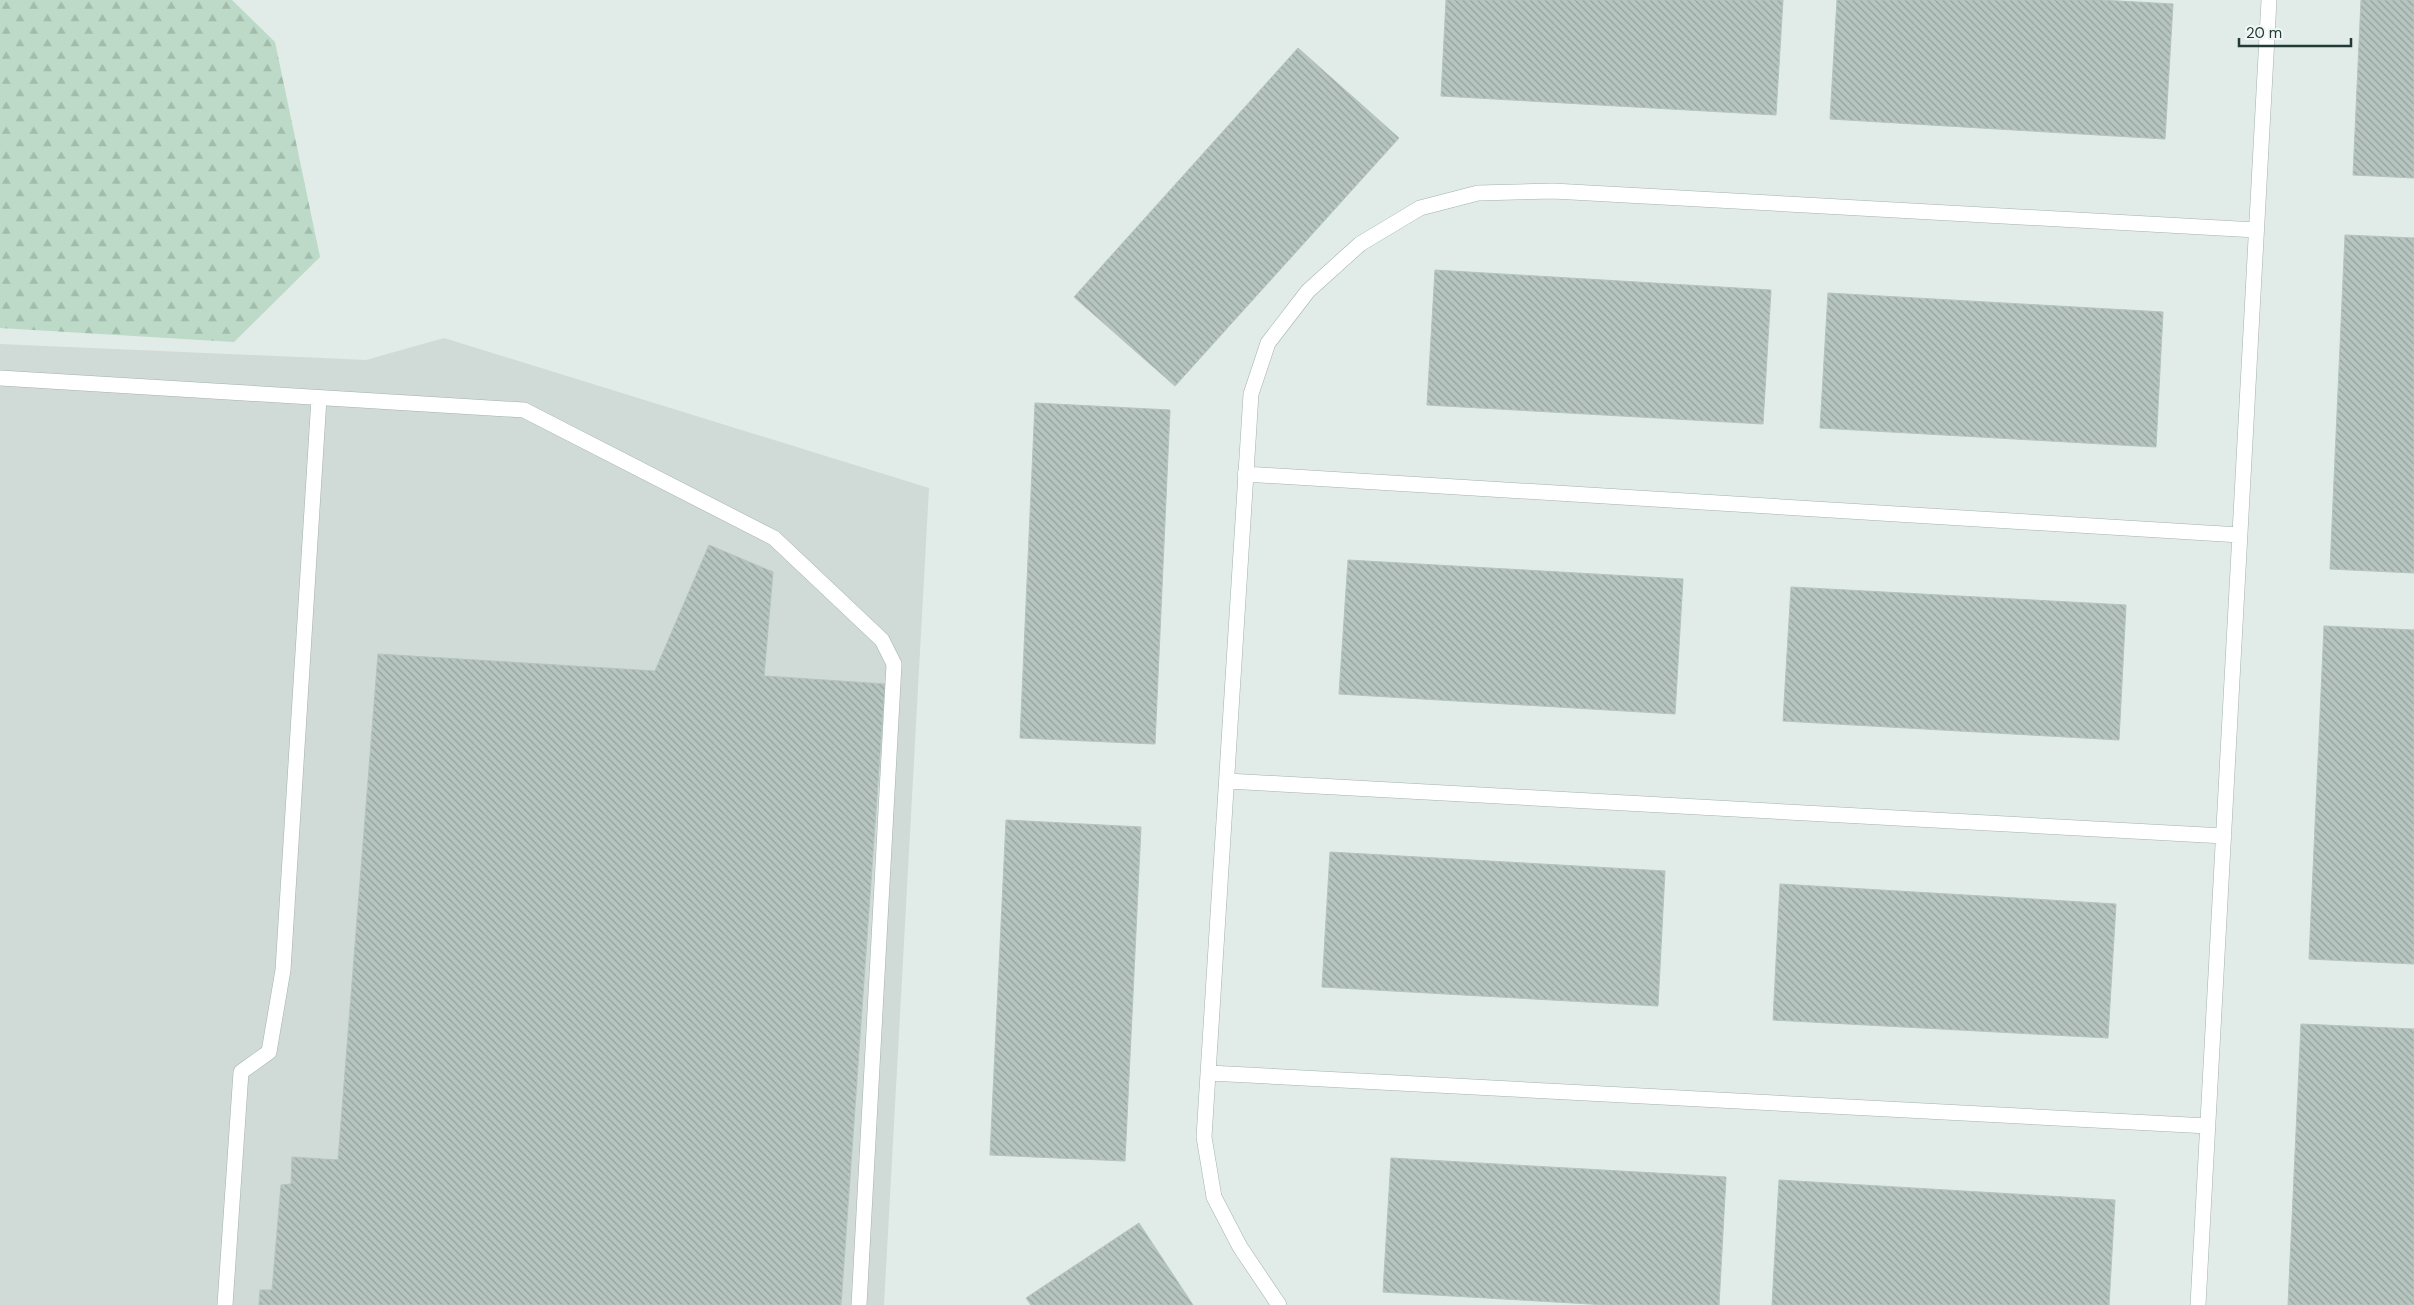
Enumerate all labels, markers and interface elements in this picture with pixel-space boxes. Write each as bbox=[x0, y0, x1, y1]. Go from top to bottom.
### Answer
scale bar bbox=[2239, 15, 2352, 47]
text: 20 m bbox=[2246, 23, 2282, 43]

